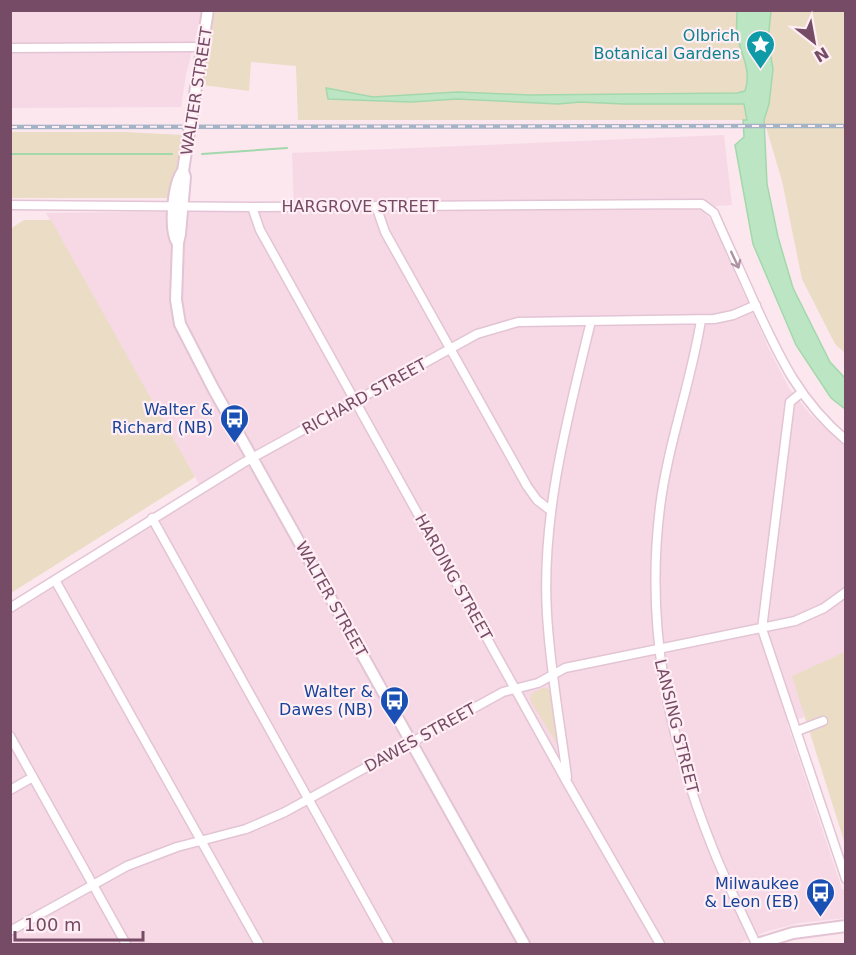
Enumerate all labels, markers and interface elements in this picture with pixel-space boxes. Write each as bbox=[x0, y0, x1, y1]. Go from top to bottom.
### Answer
north arrow bbox=[784, 12, 844, 72]
street label: WALTER STREET bbox=[177, 25, 216, 157]
place label: Olbrich Botanical Gardens bbox=[593, 26, 740, 63]
place icon: Olbrich Botanical Gardens bbox=[745, 28, 777, 70]
text: N bbox=[811, 43, 832, 66]
street label: HARGROVE STREET bbox=[281, 197, 439, 216]
one-way arrow bbox=[730, 251, 742, 269]
street label: RICHARD STREET bbox=[299, 354, 430, 439]
place label: Walter & Richard (NB) bbox=[112, 400, 213, 437]
bus stop icon: Walter & Richard (NB) bbox=[218, 402, 250, 444]
street label: HARDING STREET bbox=[411, 511, 496, 644]
street label: WALTER STREET bbox=[292, 538, 371, 661]
street label: LANSING STREET bbox=[651, 657, 702, 795]
place label: Walter & Dawes (NB) bbox=[279, 682, 373, 719]
bus stop icon: Walter & Dawes (NB) bbox=[378, 684, 410, 726]
street label: DAWES STREET bbox=[361, 699, 479, 776]
place label: Milwaukee & Leon (EB) bbox=[704, 874, 799, 911]
bus stop icon: Milwaukee & Leon (EB) bbox=[804, 876, 836, 918]
scale bar bbox=[15, 904, 142, 942]
text: 100 m bbox=[24, 914, 82, 935]

